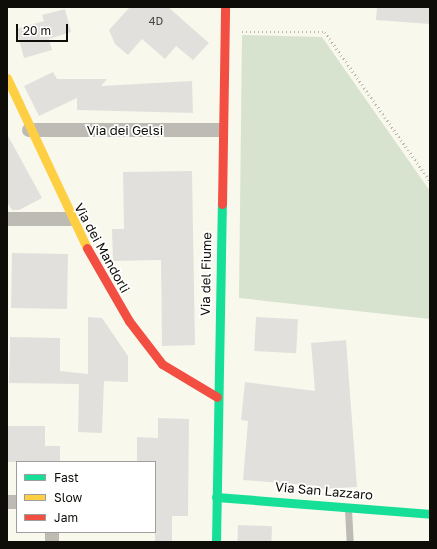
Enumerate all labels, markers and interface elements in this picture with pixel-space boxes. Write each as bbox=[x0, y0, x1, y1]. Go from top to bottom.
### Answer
house number: 4D bbox=[149, 14, 163, 28]
scale bar bbox=[18, 16, 70, 42]
text: 20 m bbox=[23, 23, 51, 38]
street label: Via dei Gelsi bbox=[87, 122, 163, 138]
street label: Via dei Mandorli bbox=[71, 200, 133, 296]
street label: Via del Fiume bbox=[197, 232, 215, 316]
legend bbox=[16, 461, 156, 533]
text: Fast bbox=[54, 470, 79, 485]
street label: Via San Lazzaro bbox=[274, 479, 374, 503]
text: Slow bbox=[54, 490, 82, 505]
text: Jam bbox=[54, 510, 78, 525]

